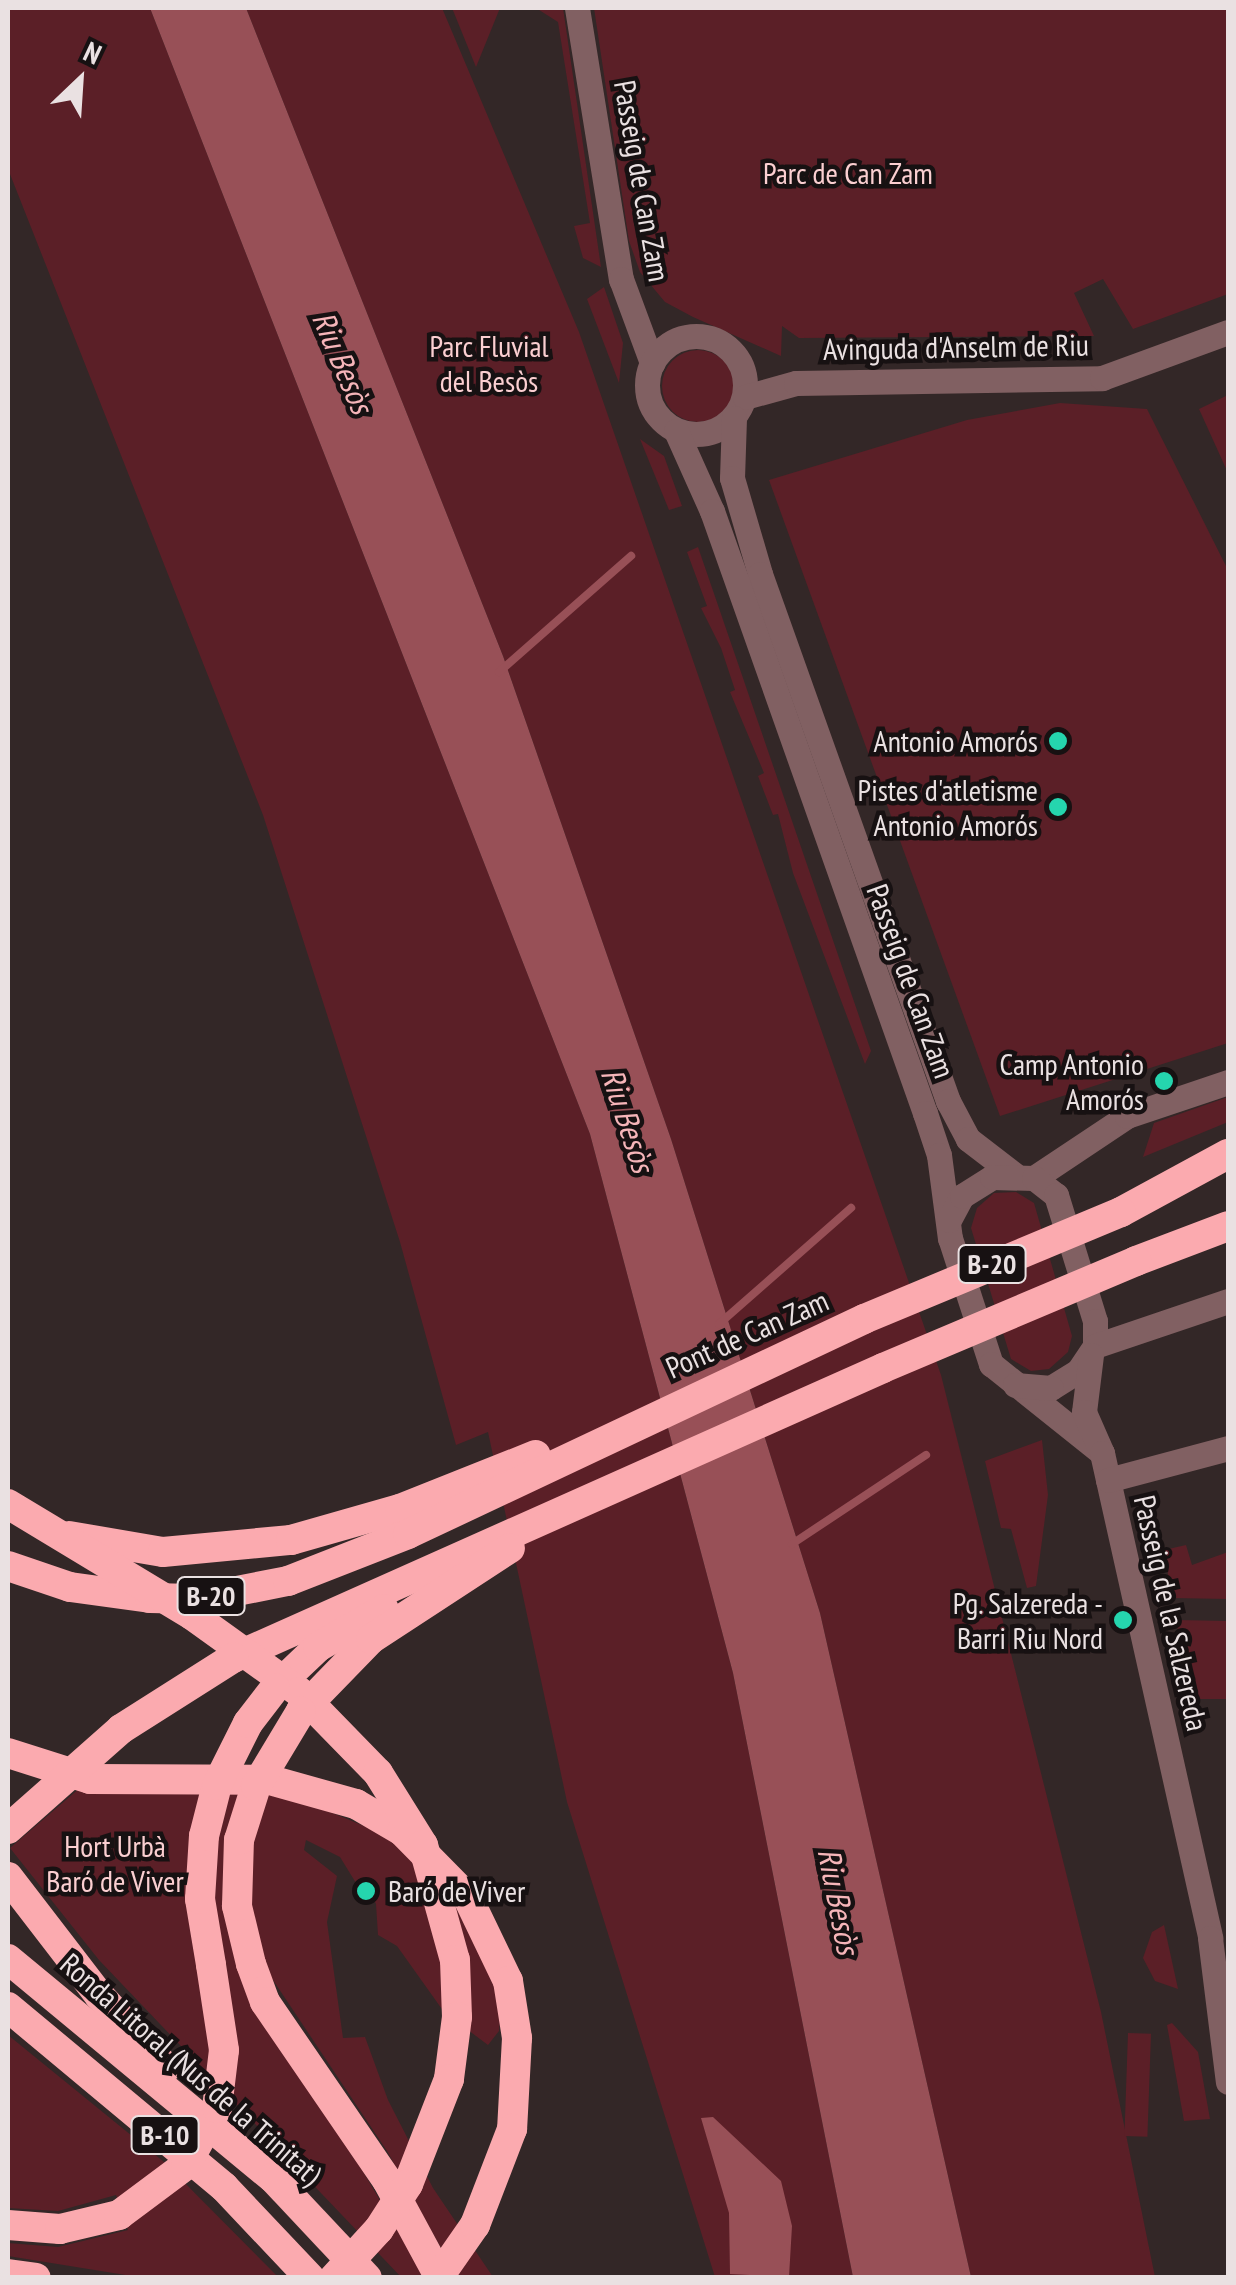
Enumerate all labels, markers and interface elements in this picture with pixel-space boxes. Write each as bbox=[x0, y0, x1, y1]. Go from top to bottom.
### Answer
north arrow bbox=[30, 30, 130, 130]
text: N bbox=[78, 32, 108, 72]
street label: Passeig de Can Zam bbox=[607, 77, 677, 285]
park label: Parc de Can Zam bbox=[763, 155, 933, 191]
water label: Riu Besòs bbox=[304, 305, 382, 419]
street label: Avinguda d'Anselm de Riu bbox=[823, 327, 1089, 367]
park label: Parc Fluvial del Besòs bbox=[429, 328, 549, 398]
place label: Antonio Amorós bbox=[873, 723, 1038, 759]
marker: Antonio Amorós bbox=[1047, 730, 1069, 752]
place label: Pistes d'atletisme Antonio Amorós bbox=[858, 772, 1038, 842]
marker: Pistes d'atletisme Antonio Amorós bbox=[1047, 796, 1069, 818]
street label: Passeig de Can Zam bbox=[859, 879, 963, 1083]
place label: Camp Antonio Amorós bbox=[999, 1046, 1144, 1116]
water label: Riu Besòs bbox=[593, 1063, 663, 1177]
marker: Camp Antonio Amorós bbox=[1153, 1070, 1175, 1092]
road number: B-20 bbox=[957, 1241, 1027, 1287]
street label: Pont de Can Zam bbox=[660, 1282, 834, 1386]
street label: Passeig de la Salzereda bbox=[1126, 1492, 1216, 1734]
road number: B-20 bbox=[176, 1573, 246, 1619]
place label: Pg. Salzereda - Barri Riu Nord bbox=[950, 1585, 1103, 1656]
marker: Pg. Salzereda - Barri Riu Nord bbox=[1112, 1609, 1134, 1631]
park label: Hort Urbà Baró de Viver bbox=[46, 1828, 184, 1898]
water label: Riu Besòs bbox=[810, 1845, 868, 1957]
place label: Baró de Viver bbox=[388, 1873, 526, 1909]
marker: Baró de Viver bbox=[353, 1878, 379, 1904]
street label: Ronda Litoral (Nus de la Trinitat) bbox=[53, 1946, 329, 2192]
road number: B-10 bbox=[130, 2112, 200, 2158]

